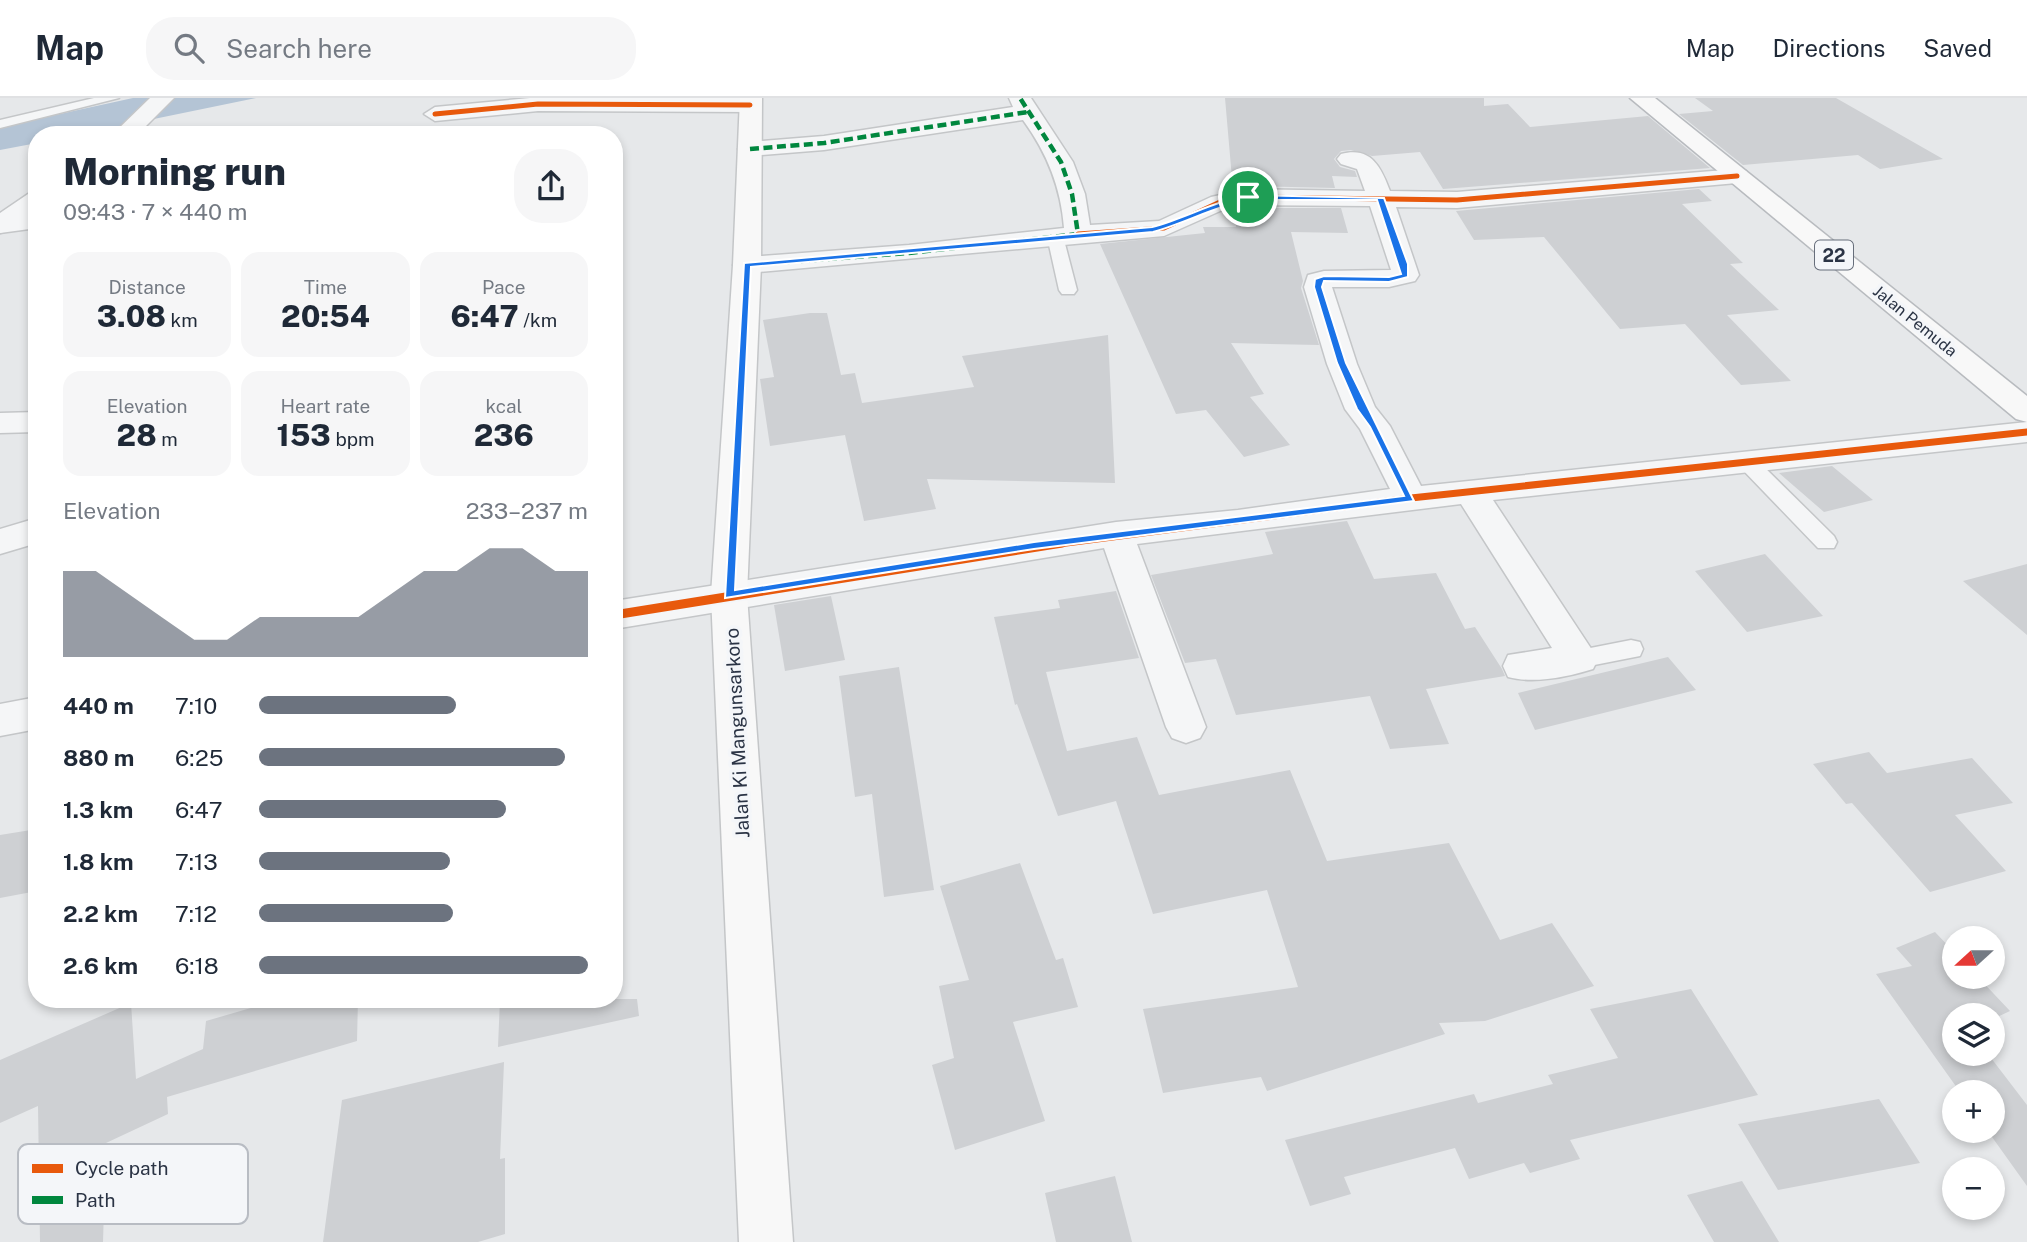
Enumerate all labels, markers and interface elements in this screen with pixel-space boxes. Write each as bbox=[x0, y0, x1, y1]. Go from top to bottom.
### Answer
search box bbox=[146, 17, 636, 80]
text: Map bbox=[35, 29, 104, 67]
icon: search bbox=[170, 29, 208, 67]
text: Search here bbox=[226, 33, 372, 64]
text: Map bbox=[1686, 34, 1735, 62]
text: Directions bbox=[1773, 34, 1885, 62]
text: Saved bbox=[1923, 34, 1992, 62]
text: Morning run bbox=[63, 149, 286, 194]
button: share bbox=[514, 149, 588, 223]
pin bbox=[1218, 167, 1278, 227]
icon: arrive bbox=[1229, 178, 1267, 216]
text: 09:43 · 7 × 440 m bbox=[63, 198, 247, 225]
road number: 22 bbox=[1815, 240, 1853, 270]
text: Distance bbox=[109, 276, 186, 298]
text: Time bbox=[304, 276, 347, 298]
text: Pace bbox=[482, 276, 526, 298]
street label: Jalan Pemuda bbox=[1869, 281, 1961, 361]
text: 3.08 bbox=[97, 298, 166, 334]
text: 20:54 bbox=[281, 298, 370, 334]
text: 6:47 bbox=[451, 298, 519, 334]
text: km bbox=[166, 309, 198, 331]
text: /km bbox=[519, 309, 557, 331]
text: Elevation bbox=[107, 395, 187, 417]
text: Heart rate bbox=[281, 395, 370, 417]
text: kcal bbox=[485, 395, 522, 417]
text: 28 bbox=[117, 417, 157, 453]
text: 153 bbox=[277, 417, 331, 453]
text: 236 bbox=[474, 417, 534, 453]
text: m bbox=[157, 428, 178, 450]
text: bpm bbox=[331, 428, 374, 450]
text: Elevation bbox=[63, 497, 161, 524]
text: 233–237 m bbox=[466, 497, 588, 524]
street label: Jalan Ki Mangunsarkoro bbox=[721, 627, 753, 839]
text: 440 m bbox=[63, 692, 134, 719]
text: 7:10 bbox=[175, 692, 217, 719]
text: 880 m bbox=[63, 744, 134, 771]
text: 6:25 bbox=[175, 744, 223, 771]
text: 1.3 km bbox=[63, 796, 133, 823]
text: 6:47 bbox=[175, 796, 223, 823]
text: 1.8 km bbox=[63, 848, 134, 875]
text: 7:13 bbox=[175, 848, 218, 875]
text: 2.2 km bbox=[63, 900, 138, 927]
text: 7:12 bbox=[175, 900, 217, 927]
north arrow bbox=[1942, 926, 2006, 989]
map controls bbox=[1942, 926, 2005, 1220]
text: 2.6 km bbox=[63, 952, 138, 979]
text: 6:18 bbox=[175, 952, 219, 979]
button: layers bbox=[1942, 1003, 2005, 1066]
button: + bbox=[1942, 1080, 2005, 1143]
legend bbox=[18, 1144, 248, 1224]
text: Cycle path bbox=[75, 1157, 168, 1179]
button: − bbox=[1942, 1157, 2005, 1220]
text: Path bbox=[75, 1189, 115, 1211]

